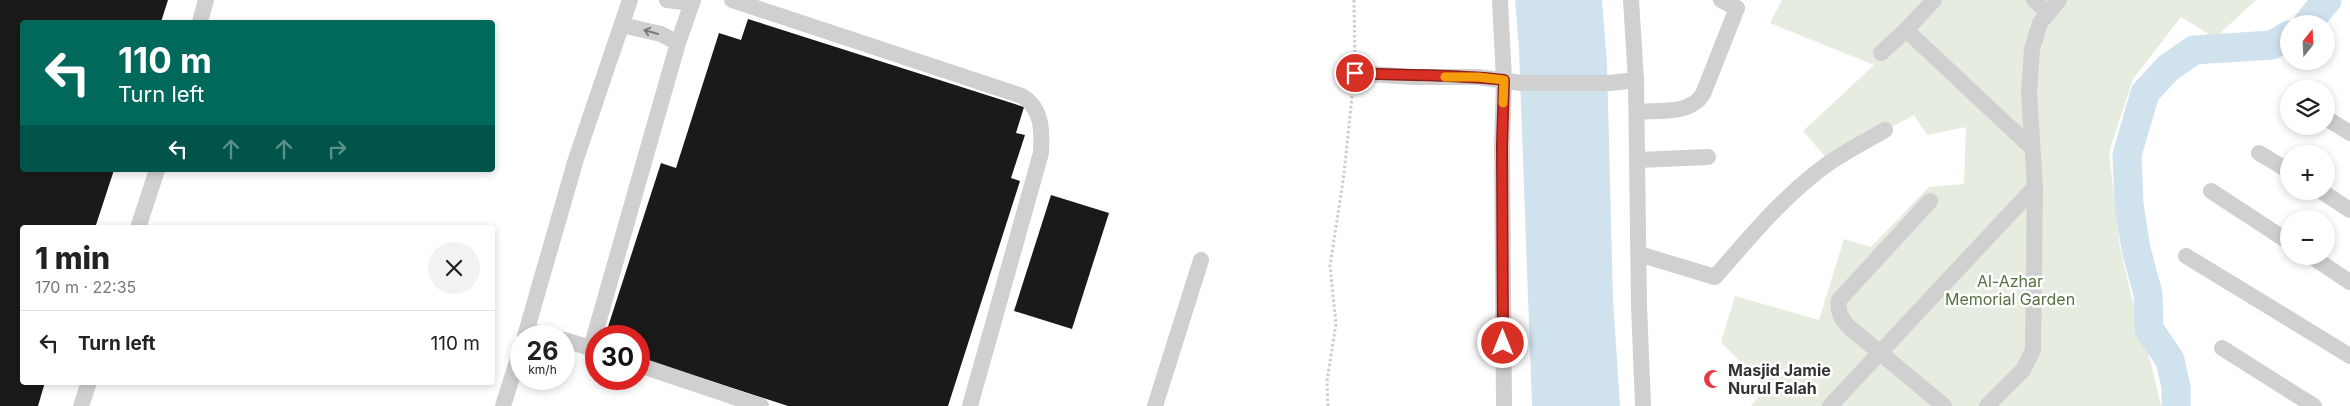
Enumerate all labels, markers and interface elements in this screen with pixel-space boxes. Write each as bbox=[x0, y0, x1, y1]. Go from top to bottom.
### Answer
north arrow bbox=[2280, 15, 2335, 70]
map controls bbox=[2280, 15, 2335, 265]
one-way arrow bbox=[643, 26, 659, 36]
text: 110 m bbox=[118, 39, 212, 81]
icon: left bbox=[35, 40, 100, 105]
pin bbox=[1334, 52, 1376, 94]
icon: arrive bbox=[1341, 59, 1369, 87]
button: layers bbox=[2280, 80, 2335, 135]
text: Turn left bbox=[118, 81, 204, 107]
icon: left bbox=[164, 135, 192, 163]
icon: ahead bbox=[217, 135, 245, 163]
icon: ahead bbox=[270, 135, 298, 163]
icon: right bbox=[323, 135, 351, 163]
button: + bbox=[2280, 145, 2335, 200]
button: − bbox=[2280, 210, 2335, 265]
text: 1 min bbox=[35, 240, 110, 276]
button: close bbox=[428, 242, 480, 294]
park label: Al-Azhar Memorial Garden bbox=[1945, 271, 2075, 309]
text: 170 m · 22:35 bbox=[35, 277, 136, 297]
position arrow bbox=[1476, 316, 1528, 368]
speed limit sign: 30 bbox=[585, 325, 650, 390]
icon: left bbox=[35, 329, 63, 357]
text: Turn left bbox=[78, 332, 156, 355]
text: 110 m bbox=[431, 332, 480, 355]
text: 26 bbox=[527, 336, 558, 366]
place label: Masjid Jamie Nurul Falah bbox=[1728, 360, 1831, 398]
text: km/h bbox=[528, 362, 557, 377]
mosque icon: Masjid Jamie Nurul Falah bbox=[1702, 368, 1724, 390]

